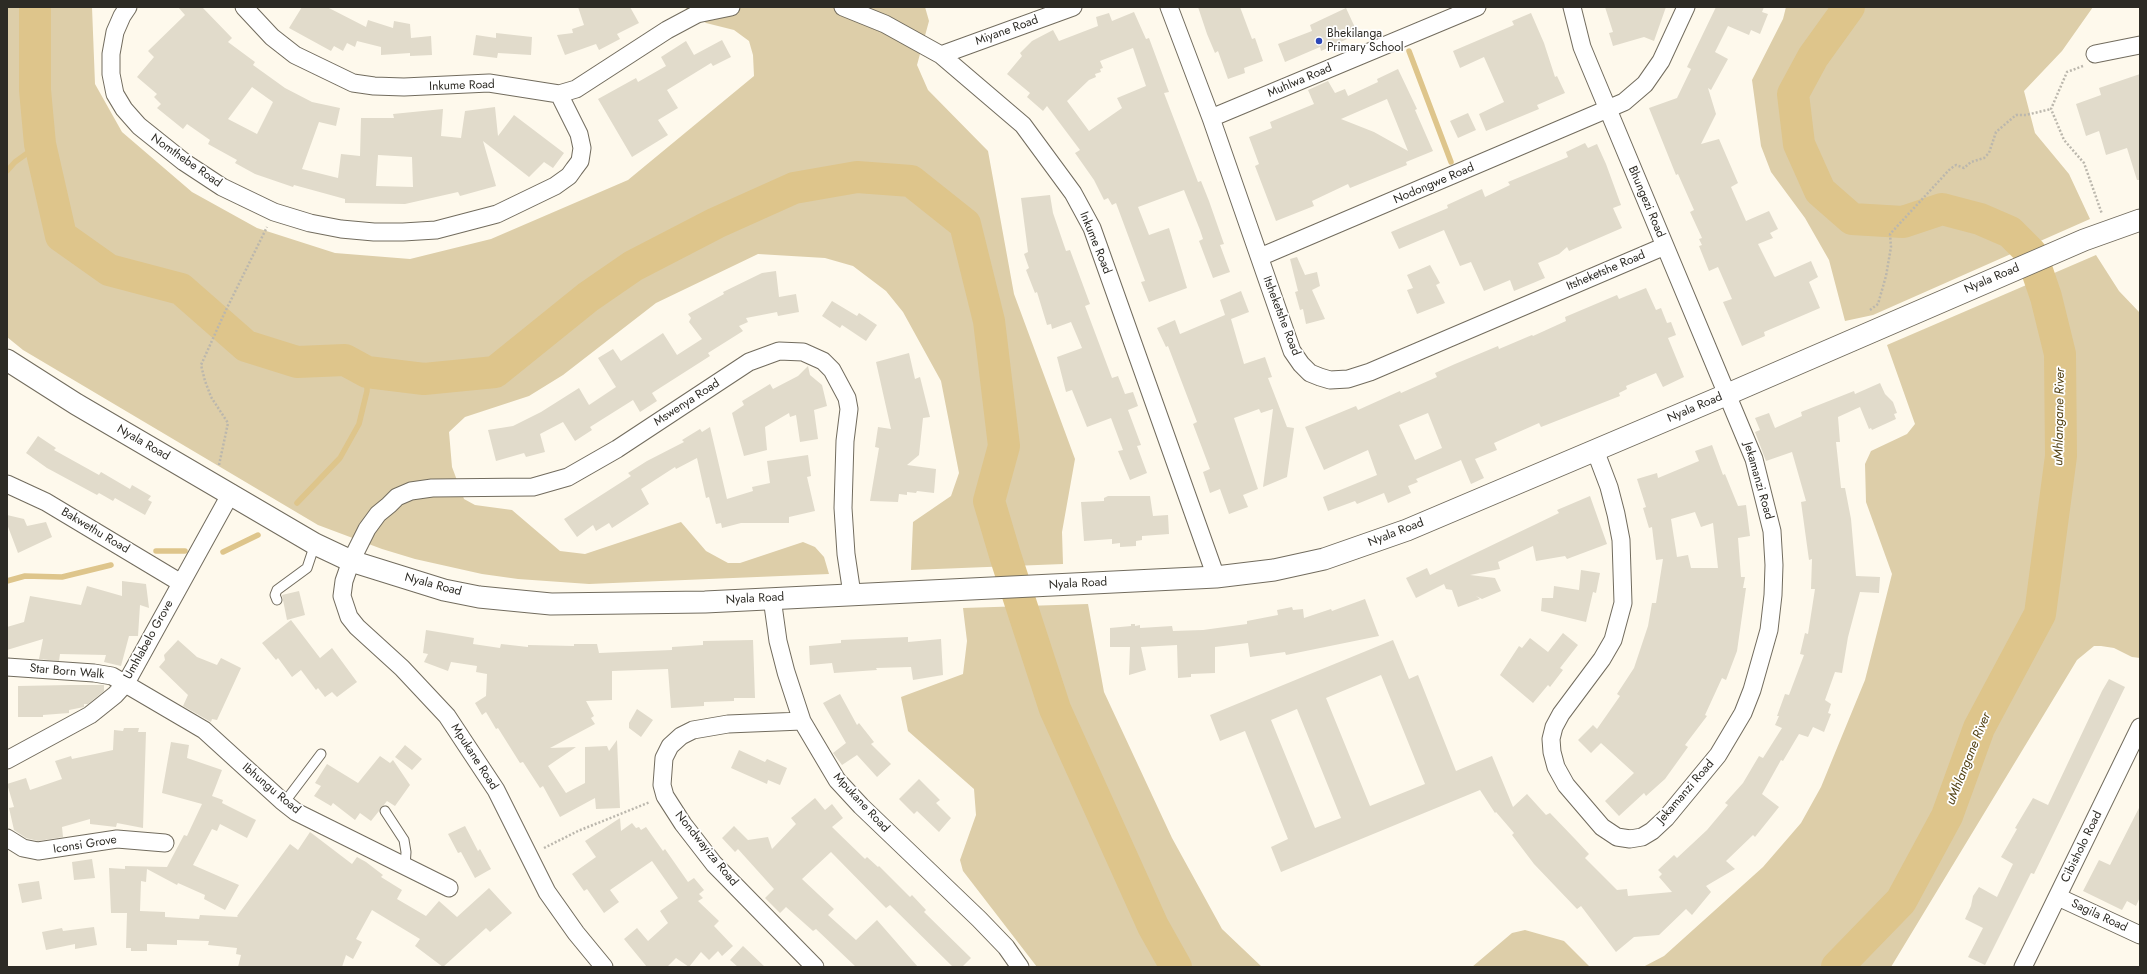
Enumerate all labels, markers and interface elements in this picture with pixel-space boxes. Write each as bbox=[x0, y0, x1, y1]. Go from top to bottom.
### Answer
street label: Miyane Road bbox=[974, 13, 1040, 49]
place label: Bhekilanga Primary School bbox=[1327, 27, 1404, 55]
marker: Bhekilanga Primary School bbox=[1314, 36, 1324, 46]
street label: Muhlwa Road bbox=[1266, 61, 1334, 101]
street label: Inkume Road bbox=[429, 78, 495, 94]
street label: Nomthebe Road bbox=[148, 131, 224, 191]
street label: Nodongwe Road bbox=[1392, 161, 1476, 207]
street label: Bhungezi Road bbox=[1624, 164, 1668, 240]
street label: Inkume Road bbox=[1076, 210, 1114, 276]
street label: Itsheketshe Road bbox=[1564, 248, 1648, 294]
street label: Nyala Road bbox=[1962, 261, 2022, 297]
street label: Itsheketshe Road bbox=[1259, 274, 1303, 358]
water label: uMhlangane River bbox=[2051, 368, 2069, 466]
street label: Mswenya Road bbox=[651, 376, 723, 430]
street label: Nyala Road bbox=[1665, 390, 1725, 426]
street label: Nyala Road bbox=[114, 422, 172, 464]
street label: Jekamanzi Road bbox=[1740, 441, 1776, 521]
street label: Bakwethu Road bbox=[58, 505, 132, 557]
street label: Nyala Road bbox=[1366, 516, 1426, 550]
street label: Nyala Road bbox=[403, 570, 463, 600]
street label: Nyala Road bbox=[1048, 575, 1108, 593]
street label: Nyala Road bbox=[725, 590, 785, 608]
street label: Umhlabelo Grove bbox=[121, 598, 177, 682]
street label: Star Born Walk bbox=[29, 662, 105, 682]
water label: uMhlangane River bbox=[1943, 711, 1995, 807]
street label: Mpukane Road bbox=[447, 721, 501, 793]
street label: Jekamanzi Road bbox=[1654, 757, 1718, 827]
street label: Ibhungu Road bbox=[239, 761, 303, 817]
street label: Mpukane Road bbox=[830, 770, 892, 836]
street label: Nondwayiza Road bbox=[671, 809, 741, 889]
street label: Cibisholo Road bbox=[2058, 809, 2106, 885]
street label: Iconsi Grove bbox=[52, 833, 118, 857]
street label: Sagila Road bbox=[2069, 897, 2129, 935]

